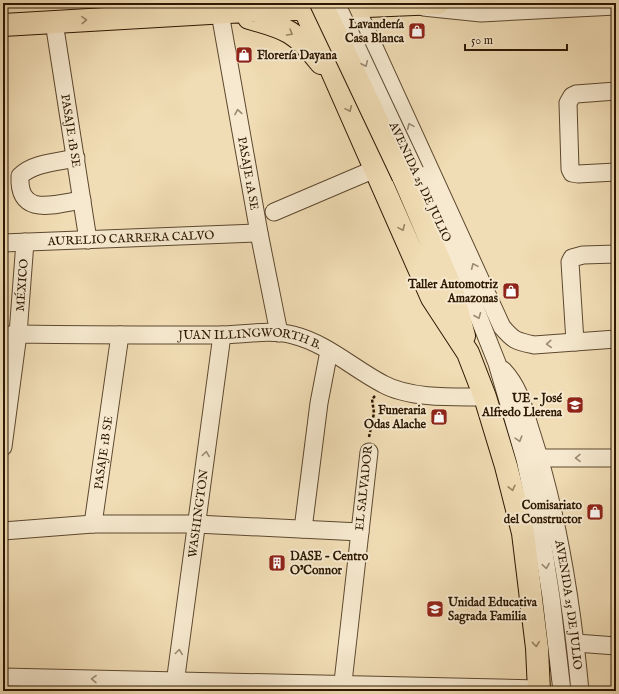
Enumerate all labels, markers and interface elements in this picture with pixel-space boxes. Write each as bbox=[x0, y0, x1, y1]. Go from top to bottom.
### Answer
one-way arrow bbox=[81, 16, 87, 25]
place label: Lavandería Casa Blanca bbox=[345, 17, 405, 46]
shop icon: Lavandería Casa Blanca bbox=[407, 21, 427, 41]
scale bar bbox=[465, 26, 567, 52]
one-way arrow bbox=[286, 28, 293, 35]
text: 50 m bbox=[471, 33, 493, 48]
shop icon: Florería Dayana bbox=[234, 45, 254, 65]
place label: Florería Dayana bbox=[257, 48, 338, 64]
one-way arrow bbox=[360, 59, 368, 67]
street label: PASAJE 1B SE bbox=[58, 93, 84, 168]
one-way arrow bbox=[344, 105, 352, 113]
one-way arrow bbox=[234, 108, 242, 115]
street label: AVENIDA 25 DE JULIO bbox=[384, 119, 454, 245]
one-way arrow bbox=[407, 123, 415, 130]
street label: PASAJE 1A SE bbox=[235, 136, 262, 211]
one-way arrow bbox=[397, 225, 405, 232]
street label: AURELIO CARRERA CALVO bbox=[46, 227, 215, 249]
street label: MÉXICO bbox=[12, 258, 31, 312]
one-way arrow bbox=[471, 263, 479, 271]
place label: Taller Automotriz Amazonas bbox=[407, 277, 499, 306]
shop icon: Taller Automotriz Amazonas bbox=[501, 281, 521, 301]
one-way arrow bbox=[473, 311, 481, 319]
street label: JUAN ILLINGWORTH B. bbox=[176, 325, 324, 353]
one-way arrow bbox=[546, 339, 552, 348]
place label: UE - José Alfredo Llerena bbox=[481, 391, 563, 420]
school or university icon: UE - José Alfredo Llerena bbox=[565, 395, 585, 415]
place label: Funeraria Odas Alache bbox=[364, 403, 427, 432]
shop icon: Funeraria Odas Alache bbox=[429, 407, 449, 427]
street label: PASAJE 1B SE bbox=[91, 415, 116, 490]
one-way arrow bbox=[514, 435, 523, 442]
street label: EL SALVADOR bbox=[352, 444, 376, 531]
one-way arrow bbox=[201, 451, 210, 457]
one-way arrow bbox=[575, 454, 581, 462]
street label: WASHINGTON bbox=[185, 468, 211, 559]
one-way arrow bbox=[507, 485, 515, 491]
place label: Comisariato del Constructor bbox=[504, 498, 583, 527]
shop icon: Comisariato del Constructor bbox=[585, 502, 605, 522]
street label: AVENIDA 25 DE JULIO bbox=[552, 538, 585, 671]
place label: DASE - Centro O’Connor bbox=[290, 549, 369, 578]
building icon: DASE - Centro O’Connor bbox=[267, 553, 287, 573]
one-way arrow bbox=[541, 563, 550, 569]
place label: Unidad Educativa Sagrada Familia bbox=[447, 595, 538, 625]
school or university icon: Unidad Educativa Sagrada Familia bbox=[425, 599, 445, 619]
one-way arrow bbox=[532, 641, 541, 647]
one-way arrow bbox=[174, 649, 183, 655]
one-way arrow bbox=[91, 675, 97, 683]

